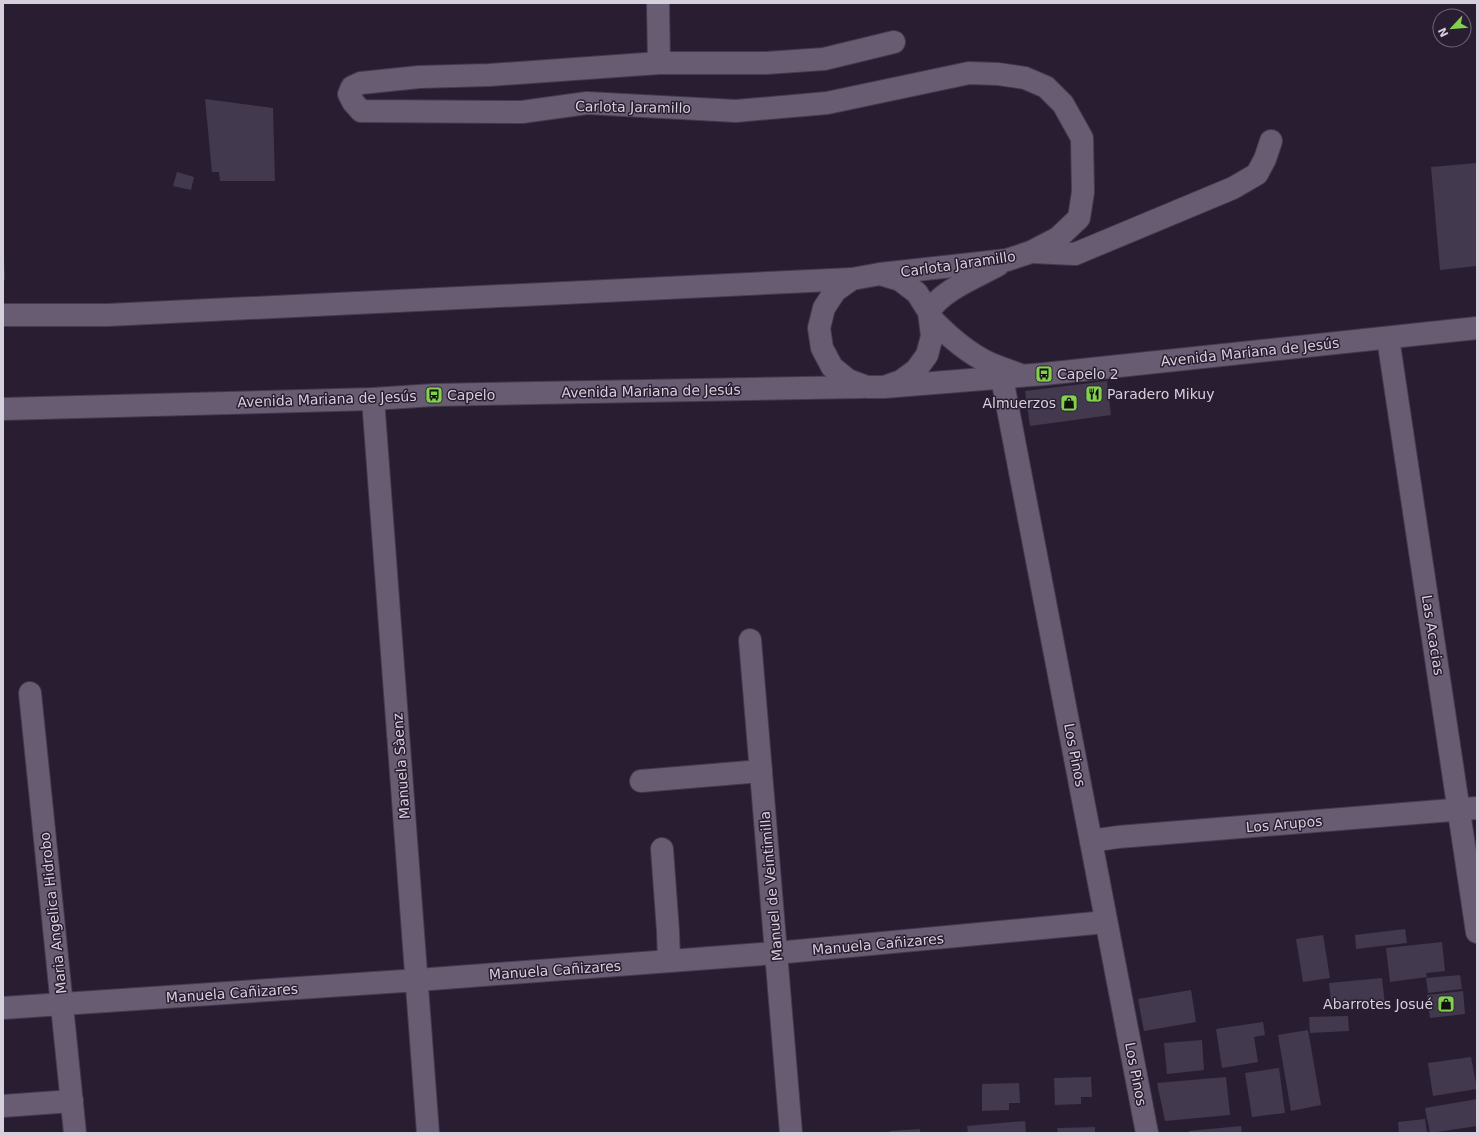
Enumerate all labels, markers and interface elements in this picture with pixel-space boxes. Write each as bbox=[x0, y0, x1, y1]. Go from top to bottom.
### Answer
north arrow bbox=[1432, 8, 1472, 48]
text: N bbox=[1436, 25, 1451, 39]
street label: Carlota Jaramillo bbox=[575, 98, 691, 116]
street label: Carlota Jaramillo bbox=[899, 248, 1017, 280]
street label: Avenida Mariana de Jesús bbox=[1160, 335, 1340, 369]
bus stop icon: Capelo 2 bbox=[1034, 364, 1054, 384]
place label: Capelo 2 bbox=[1057, 366, 1119, 382]
street label: Avenida Mariana de Jesús bbox=[561, 381, 741, 401]
restaurant icon: Paradero Mikuy bbox=[1084, 384, 1104, 404]
bus stop icon: Capelo bbox=[424, 385, 444, 405]
place label: Paradero Mikuy bbox=[1107, 386, 1215, 402]
place label: Capelo bbox=[447, 387, 495, 403]
street label: Avenida Mariana de Jesús bbox=[237, 388, 417, 410]
shop icon: Almuerzos bbox=[1059, 393, 1079, 413]
place label: Almuerzos bbox=[982, 395, 1056, 411]
street label: Las Acacias bbox=[1419, 594, 1447, 676]
street label: Manuela Sàenz bbox=[389, 712, 413, 820]
street label: Los Pinos bbox=[1061, 722, 1089, 788]
street label: Manuel de Veintimilla bbox=[756, 810, 786, 962]
street label: Los Arupos bbox=[1245, 813, 1323, 835]
street label: Maria Angelica Hidrobo bbox=[37, 831, 69, 995]
street label: Manuela Cañizares bbox=[811, 930, 945, 958]
street label: Manuela Cañizares bbox=[488, 957, 622, 983]
street label: Manuela Cañizares bbox=[165, 980, 299, 1006]
shop icon: Abarrotes Josué bbox=[1436, 994, 1456, 1014]
place label: Abarrotes Josué bbox=[1323, 996, 1433, 1012]
street label: Los Pinos bbox=[1122, 1041, 1150, 1107]

